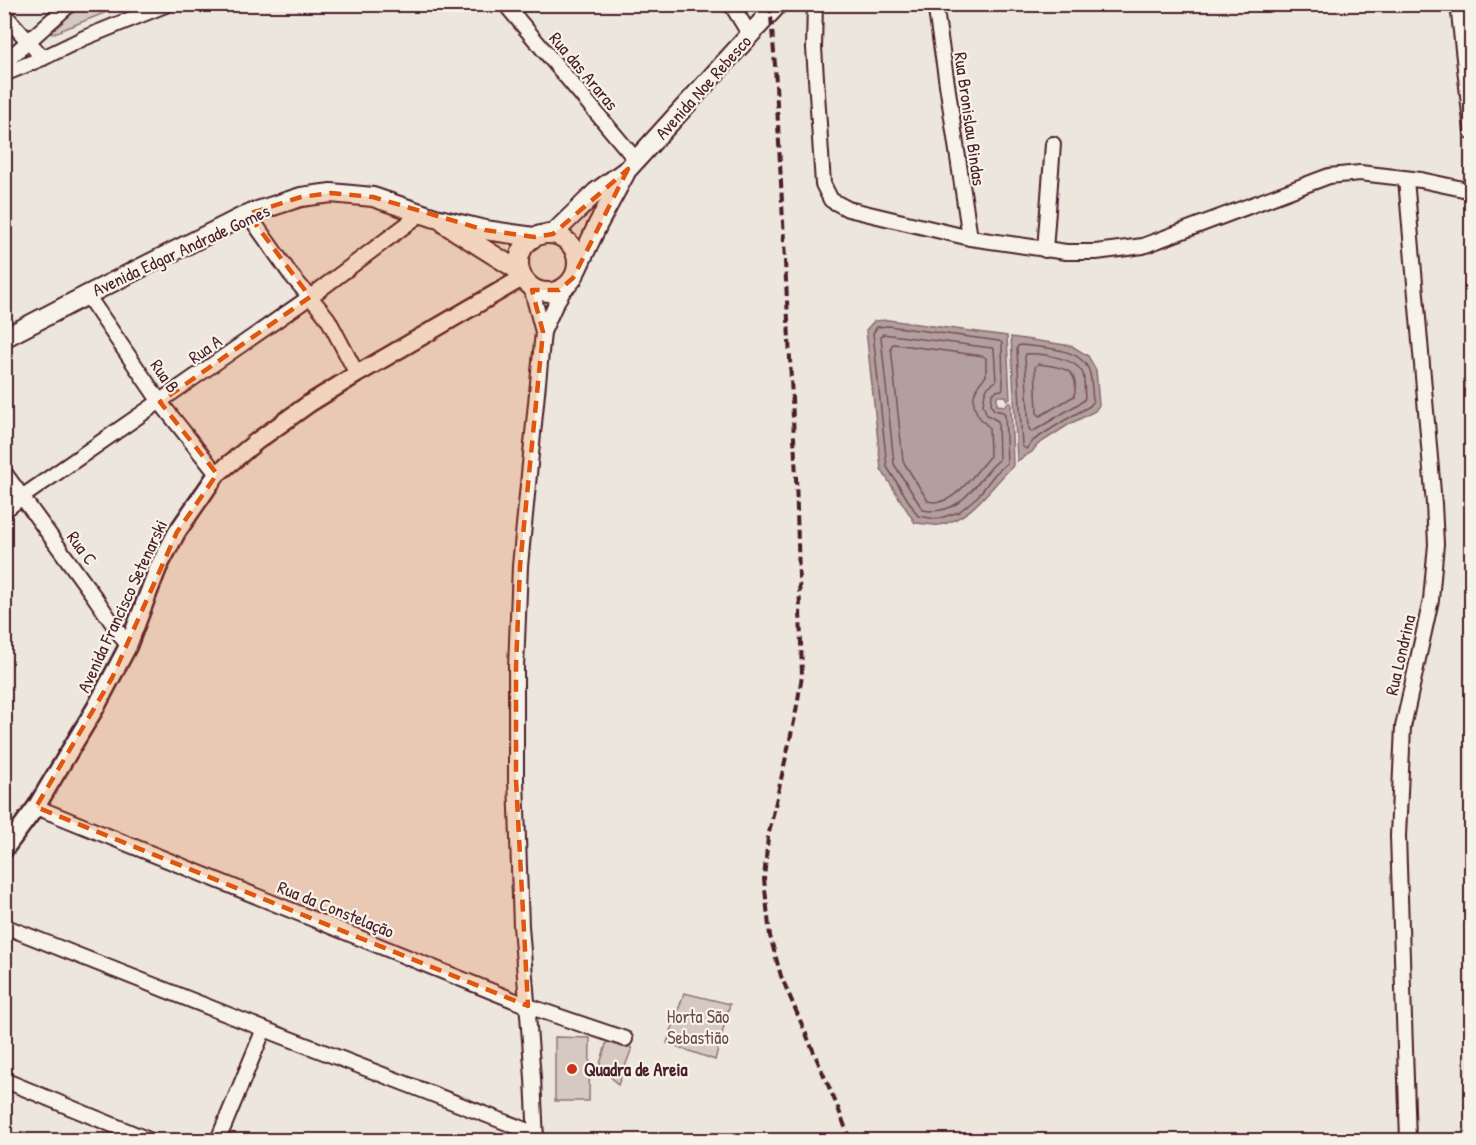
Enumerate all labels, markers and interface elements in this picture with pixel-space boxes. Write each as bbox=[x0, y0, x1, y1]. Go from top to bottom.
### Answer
street label: Rua das Araras bbox=[544, 26, 624, 116]
street label: Avenida Noe Rebesco bbox=[649, 29, 757, 145]
street label: Rua Bronislau Bindas bbox=[948, 51, 992, 187]
street label: Avenida Edgar Andrade Gomes bbox=[88, 198, 274, 302]
street label: Rua A bbox=[183, 329, 227, 369]
street label: Rua B bbox=[145, 354, 185, 398]
street label: Avenida Francisco Setenarski bbox=[71, 515, 173, 697]
street label: Rua C bbox=[61, 526, 103, 570]
street label: Rua Londrina bbox=[1379, 612, 1421, 698]
street label: Rua da Constelação bbox=[274, 874, 398, 944]
park label: Horta São Sebastião bbox=[667, 1004, 729, 1050]
place label: Quadra de Areia bbox=[584, 1057, 688, 1082]
marker: Quadra de Areia bbox=[565, 1062, 579, 1076]

